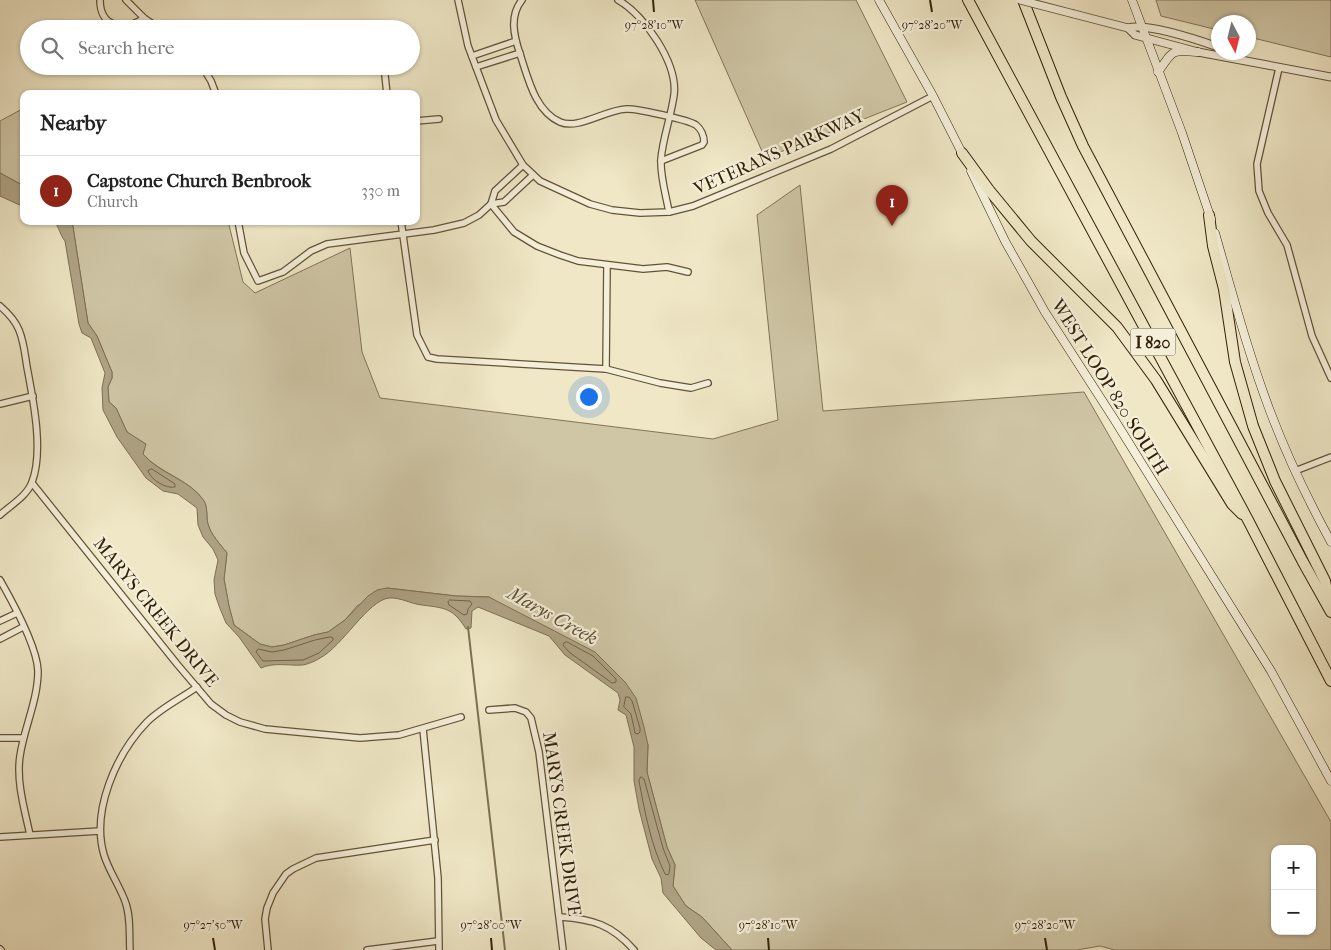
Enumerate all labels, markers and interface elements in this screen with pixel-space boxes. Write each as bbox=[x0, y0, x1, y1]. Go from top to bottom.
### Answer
north arrow bbox=[1211, 15, 1256, 60]
text: 97°28'10"W bbox=[625, 18, 684, 32]
text: 97°28'20"W bbox=[902, 18, 963, 32]
search box bbox=[20, 20, 420, 75]
icon: search bbox=[38, 34, 66, 62]
text: Search here bbox=[78, 37, 174, 59]
street label: VETERANS PARKWAY bbox=[690, 105, 869, 200]
text: Nearby bbox=[40, 111, 106, 135]
text: Capstone Church Benbrook bbox=[87, 170, 311, 192]
text: 1 bbox=[53, 181, 59, 200]
text: 330 m bbox=[361, 181, 400, 200]
pin: 1 bbox=[876, 185, 908, 226]
text: Church bbox=[87, 192, 138, 211]
street label: WEST LOOP 820 SOUTH bbox=[1046, 295, 1172, 479]
road number: I 820 bbox=[1130, 328, 1176, 356]
your location bbox=[576, 384, 602, 410]
street label: MARYS CREEK DRIVE bbox=[89, 533, 222, 691]
water label: Marys Creek bbox=[502, 581, 601, 650]
street label: MARYS CREEK DRIVE bbox=[538, 731, 585, 918]
map controls bbox=[1271, 845, 1316, 935]
button: + bbox=[1271, 845, 1316, 890]
button: − bbox=[1271, 890, 1316, 935]
text: 97°27'50"W bbox=[183, 918, 244, 932]
text: 97°28'00"W bbox=[461, 918, 523, 932]
text: 97°28'10"W bbox=[739, 918, 798, 932]
text: 97°28'20"W bbox=[1015, 918, 1076, 932]

